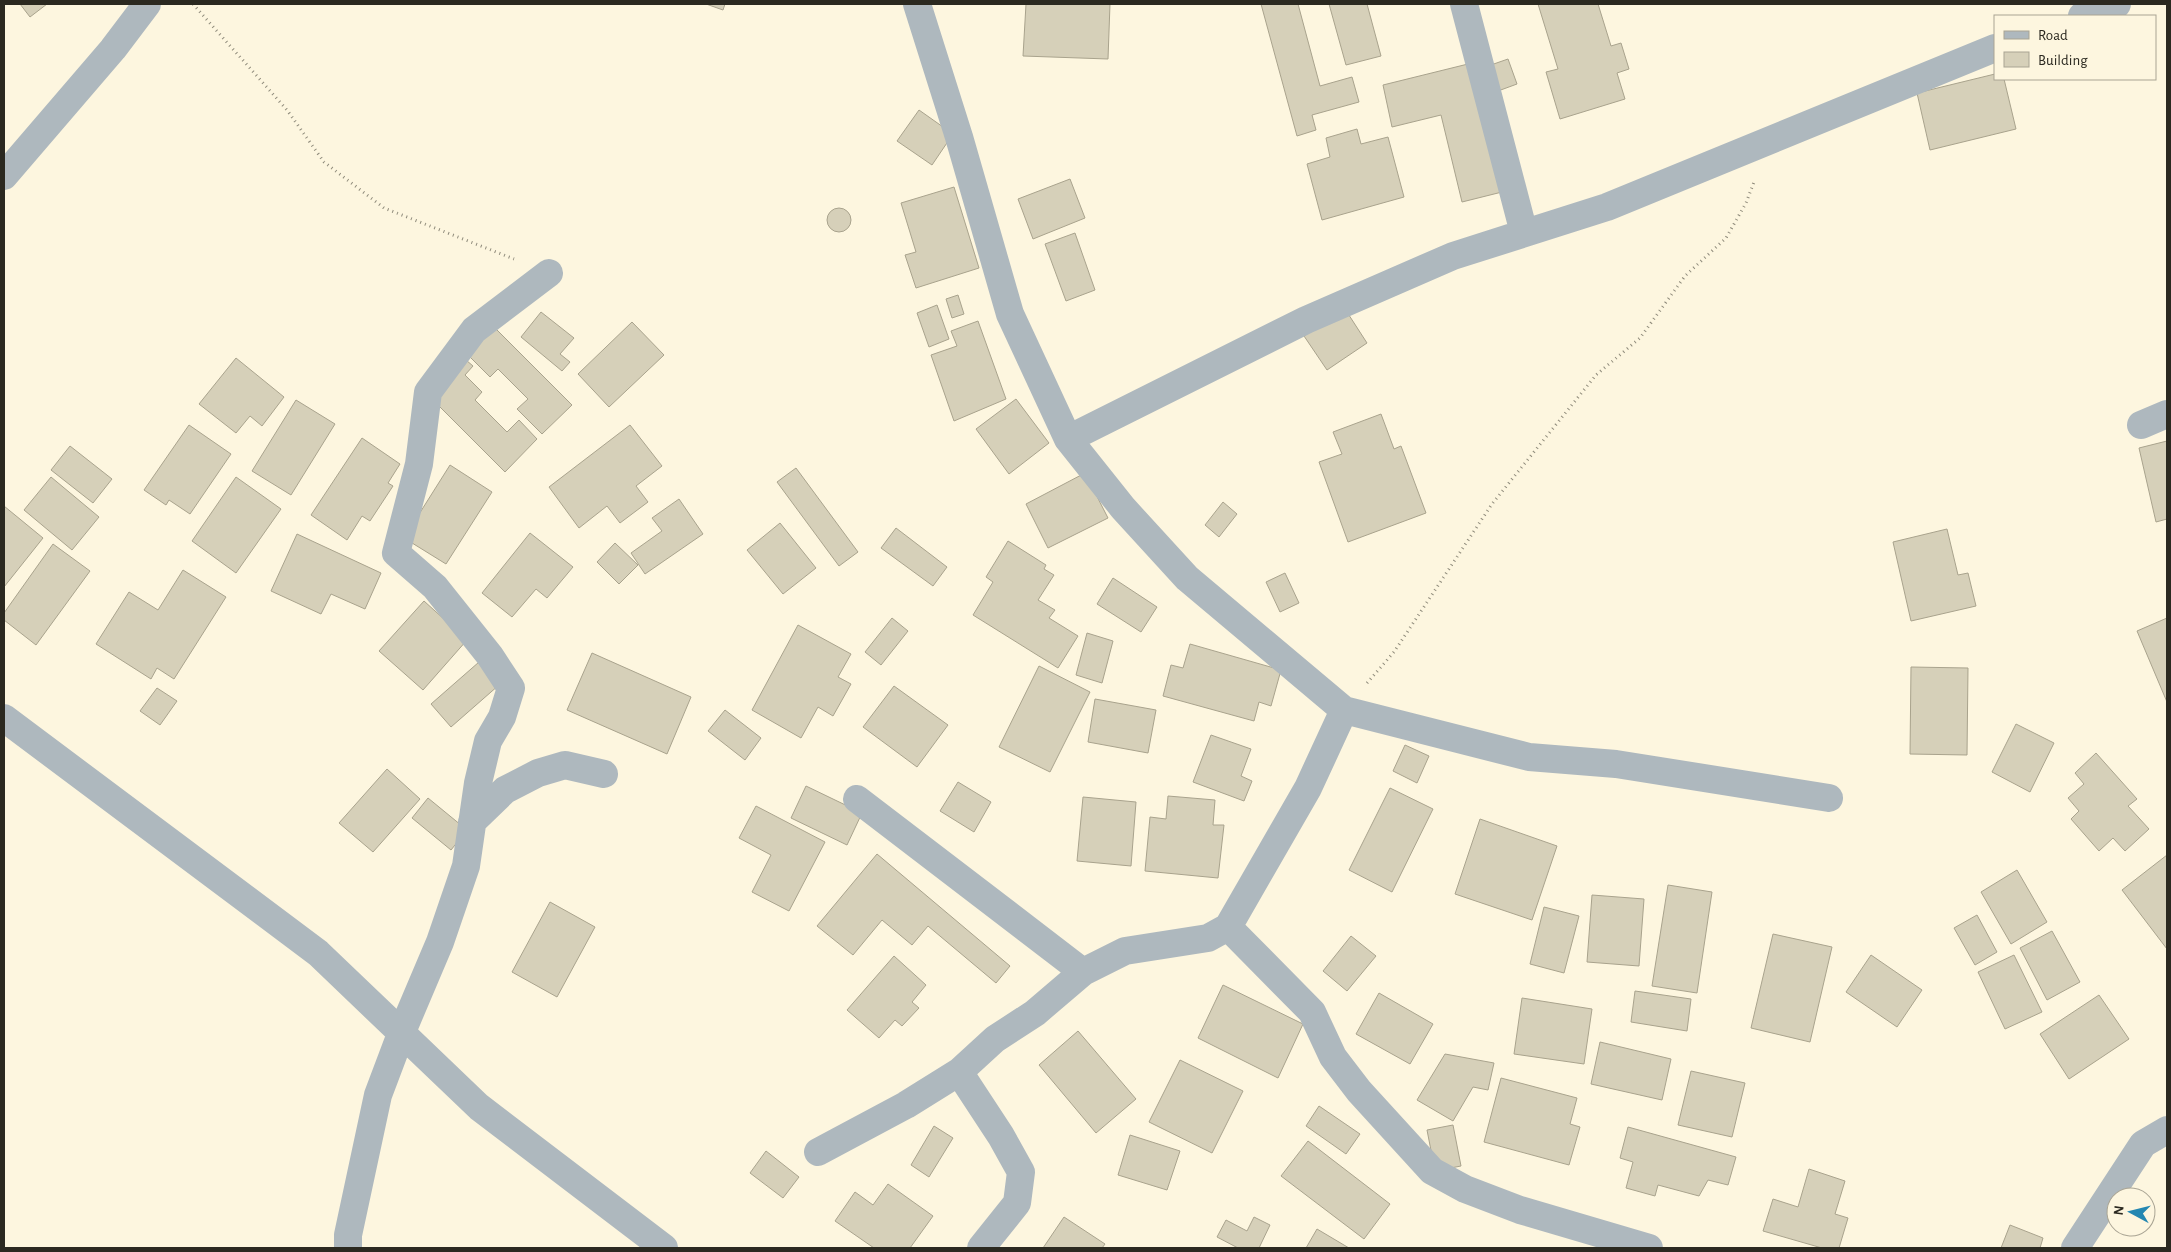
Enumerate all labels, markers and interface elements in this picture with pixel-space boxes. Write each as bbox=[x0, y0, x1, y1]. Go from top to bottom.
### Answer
legend bbox=[1994, 15, 2156, 80]
text: Road bbox=[2038, 28, 2068, 43]
text: Building bbox=[2038, 53, 2088, 68]
north arrow bbox=[2106, 1187, 2156, 1237]
text: N bbox=[2112, 1205, 2127, 1216]

